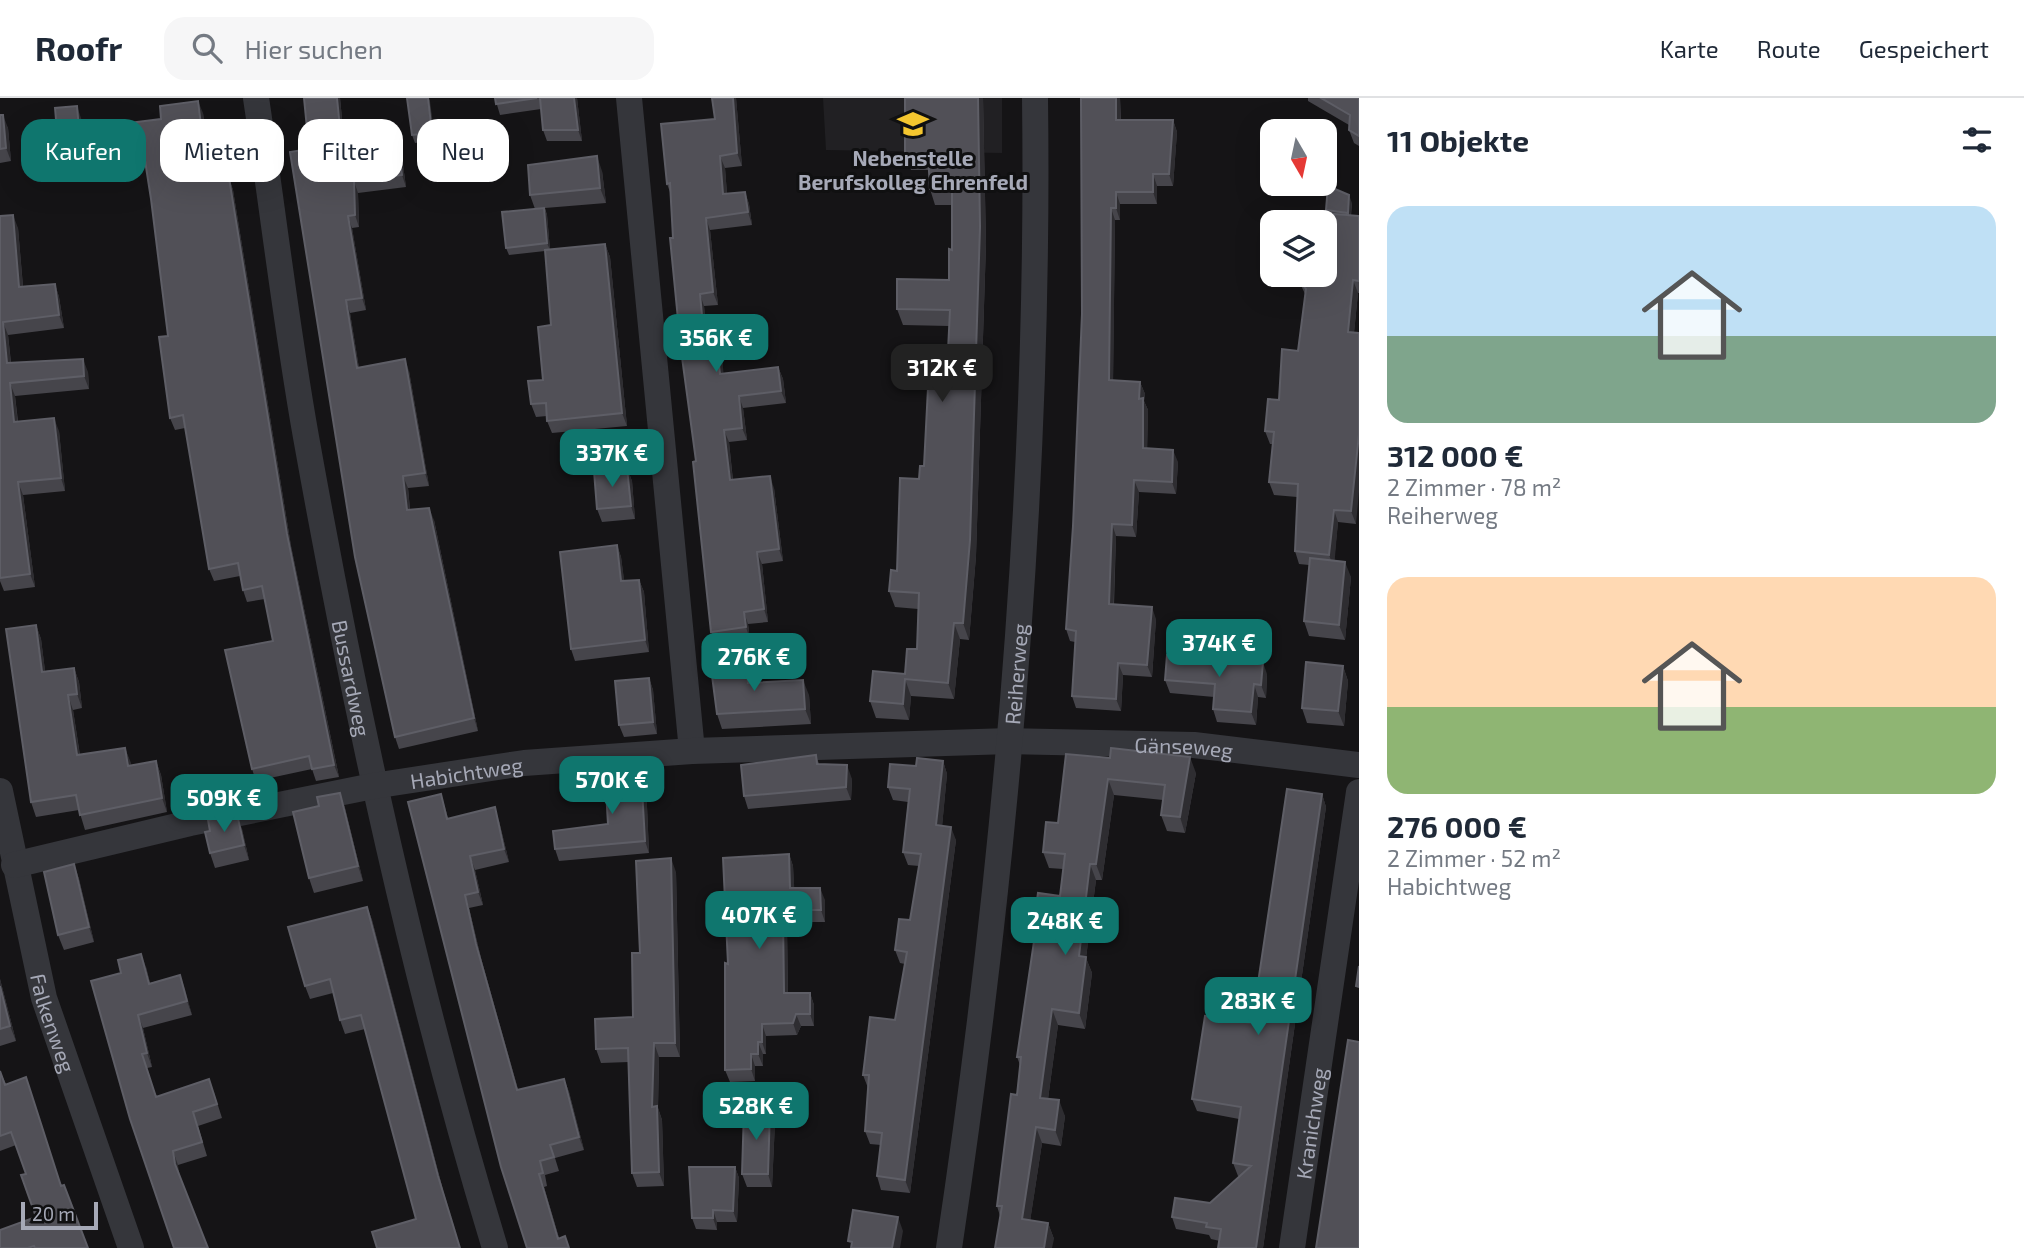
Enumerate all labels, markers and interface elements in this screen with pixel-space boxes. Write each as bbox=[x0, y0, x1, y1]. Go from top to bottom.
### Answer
search box bbox=[164, 17, 654, 80]
text: Roofr bbox=[35, 28, 122, 68]
icon: search bbox=[188, 29, 226, 67]
text: Hier suchen bbox=[244, 33, 383, 64]
text: Karte bbox=[1660, 34, 1719, 63]
text: Route bbox=[1757, 34, 1821, 63]
text: Gespeichert bbox=[1859, 34, 1989, 63]
school or university icon: Nebenstelle Berufskolleg Ehrenfeld bbox=[896, 107, 930, 141]
chip: Kaufen bbox=[21, 119, 146, 182]
chip: Mieten bbox=[160, 119, 284, 182]
chip: Filter bbox=[298, 119, 403, 182]
chip: Neu bbox=[417, 119, 509, 182]
north arrow bbox=[1260, 119, 1337, 196]
map controls bbox=[1260, 119, 1337, 287]
icon: filters bbox=[1958, 121, 1996, 159]
text: 11 Objekte bbox=[1387, 122, 1529, 158]
place label: Nebenstelle Berufskolleg Ehrenfeld bbox=[798, 145, 1028, 194]
button: layers bbox=[1260, 210, 1337, 287]
icon: home bbox=[1629, 252, 1755, 378]
pin: 356K € bbox=[659, 314, 773, 374]
text: 356K € bbox=[679, 323, 753, 351]
pin: 312K € bbox=[885, 344, 999, 404]
text: 312K € bbox=[907, 353, 977, 381]
pin: 337K € bbox=[555, 430, 669, 489]
text: 312 000 € bbox=[1387, 437, 1523, 473]
text: 337K € bbox=[576, 438, 648, 466]
text: 2 Zimmer · 78 m² bbox=[1387, 473, 1561, 501]
text: Reiherweg bbox=[1387, 501, 1498, 529]
street label: Bussardweg bbox=[328, 617, 377, 739]
pin: 374K € bbox=[1162, 620, 1276, 679]
street label: Reiherweg bbox=[999, 622, 1032, 726]
icon: home bbox=[1629, 623, 1755, 749]
text: 374K € bbox=[1182, 628, 1256, 656]
pin: 276K € bbox=[697, 634, 811, 693]
text: 276K € bbox=[717, 642, 791, 670]
street label: Gänseweg bbox=[1134, 731, 1235, 762]
street label: Habichtweg bbox=[408, 751, 525, 793]
pin: 570K € bbox=[555, 756, 669, 816]
text: 570K € bbox=[575, 765, 649, 793]
pin: 509K € bbox=[167, 774, 281, 834]
text: 509K € bbox=[187, 783, 261, 811]
text: 276 000 € bbox=[1387, 808, 1527, 844]
text: 2 Zimmer · 52 m² bbox=[1387, 844, 1561, 872]
text: Habichtweg bbox=[1387, 872, 1511, 900]
pin: 407K € bbox=[702, 892, 816, 951]
pin: 248K € bbox=[1008, 898, 1122, 957]
text: 407K € bbox=[721, 900, 797, 928]
text: 248K € bbox=[1027, 906, 1103, 934]
street label: Falkenweg bbox=[27, 971, 81, 1076]
pin: 283K € bbox=[1201, 978, 1315, 1037]
text: 283K € bbox=[1221, 986, 1295, 1014]
street label: Kranichweg bbox=[1290, 1066, 1331, 1181]
pin: 528K € bbox=[699, 1082, 813, 1142]
text: 528K € bbox=[719, 1091, 793, 1119]
scale bar bbox=[21, 1199, 98, 1231]
text: 20 m bbox=[32, 1202, 75, 1225]

